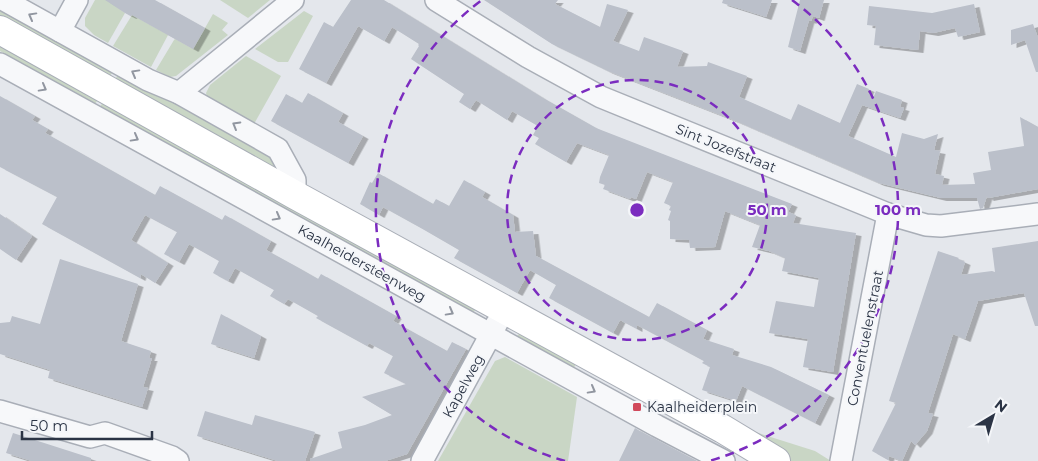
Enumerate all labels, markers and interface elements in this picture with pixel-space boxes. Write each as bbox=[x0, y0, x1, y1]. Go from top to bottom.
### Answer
one-way arrow bbox=[28, 12, 37, 22]
one-way arrow bbox=[132, 69, 141, 79]
one-way arrow bbox=[37, 82, 46, 92]
street label: Sint Jozefstraat bbox=[673, 120, 779, 176]
one-way arrow bbox=[232, 122, 241, 132]
one-way arrow bbox=[129, 132, 138, 142]
text: 50 m bbox=[747, 200, 787, 219]
text: 100 m bbox=[875, 200, 921, 219]
centre of rings bbox=[628, 201, 646, 219]
one-way arrow bbox=[272, 210, 281, 220]
street label: Kaalheidersteenweg bbox=[295, 220, 429, 306]
street label: Conventuelenstraat bbox=[843, 268, 887, 407]
one-way arrow bbox=[445, 305, 454, 315]
street label: Kapelweg bbox=[438, 351, 488, 421]
one-way arrow bbox=[587, 384, 596, 394]
north arrow bbox=[968, 391, 1018, 441]
text: N bbox=[991, 395, 1011, 416]
place label: Kaalheiderplein bbox=[647, 398, 757, 416]
marker: Kaalheiderplein bbox=[631, 401, 643, 413]
scale bar bbox=[22, 408, 152, 440]
text: 50 m bbox=[30, 416, 68, 435]

